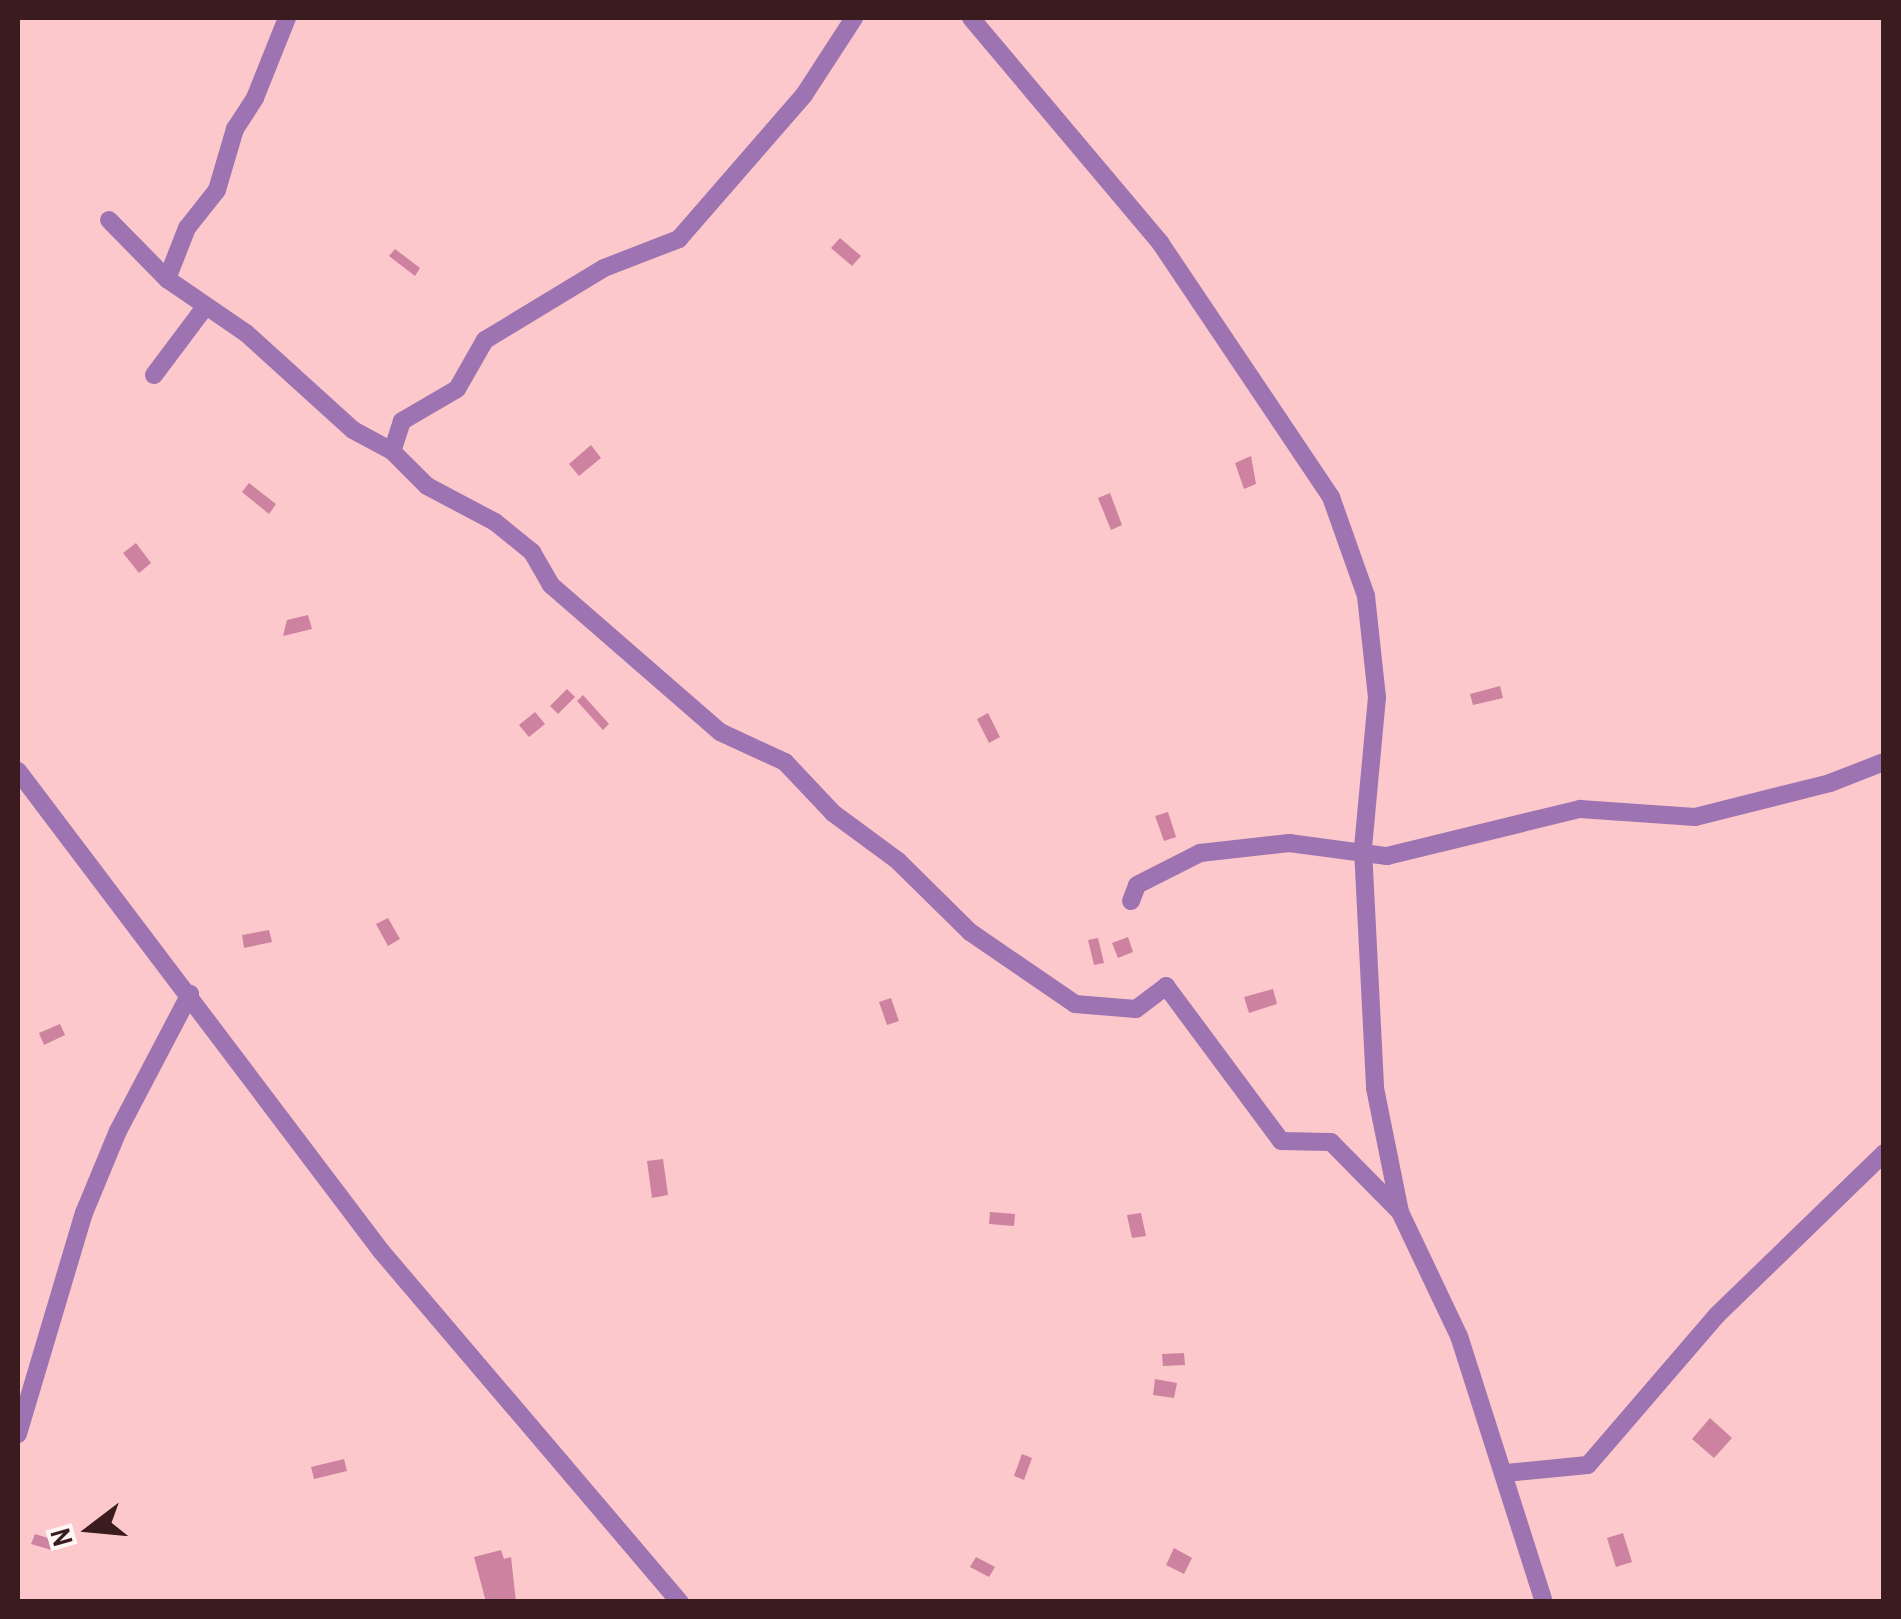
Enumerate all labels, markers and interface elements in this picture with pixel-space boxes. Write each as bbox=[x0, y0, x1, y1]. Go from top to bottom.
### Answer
north arrow bbox=[40, 1479, 140, 1579]
text: N bbox=[41, 1524, 82, 1550]

